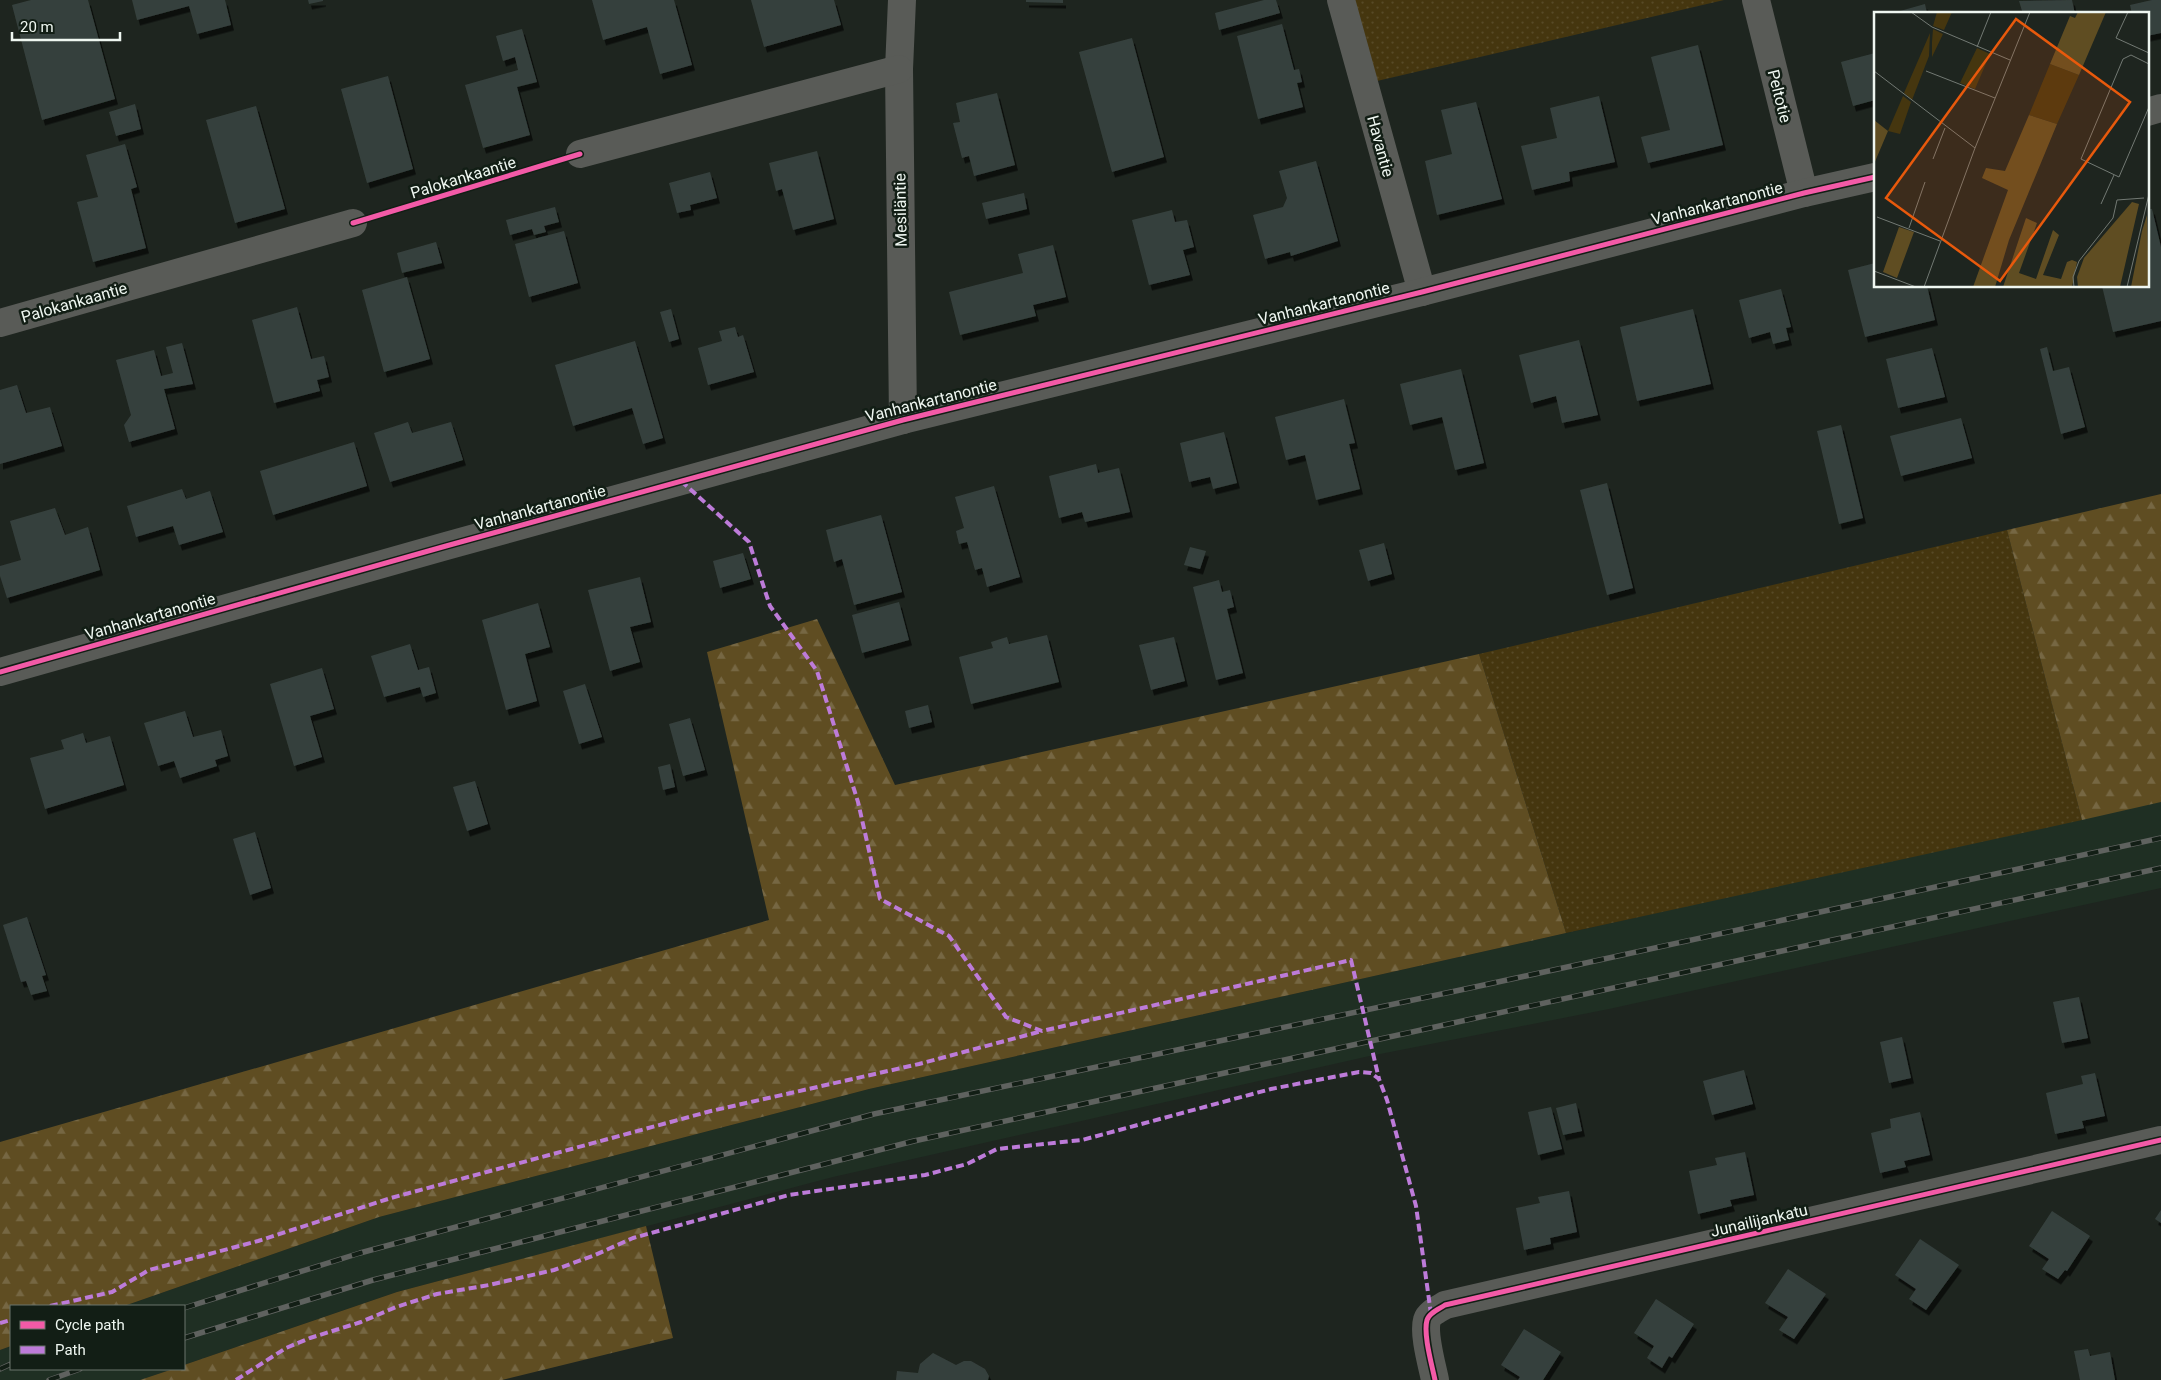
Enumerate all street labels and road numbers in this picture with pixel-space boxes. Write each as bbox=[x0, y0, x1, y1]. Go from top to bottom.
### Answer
street label: Peltotie bbox=[1764, 68, 1795, 125]
street label: Havantie bbox=[1363, 113, 1398, 179]
street label: Palokankaantie bbox=[408, 152, 518, 203]
street label: Mesiläntie bbox=[890, 173, 911, 247]
street label: Vanhankartanontie bbox=[1649, 178, 1785, 229]
street label: Palokankaantie bbox=[19, 278, 129, 327]
street label: Vanhankartanontie bbox=[1256, 278, 1392, 329]
street label: Vanhankartanontie bbox=[863, 375, 999, 426]
street label: Vanhankartanontie bbox=[473, 481, 608, 534]
street label: Vanhankartanontie bbox=[83, 589, 217, 644]
street label: Junailijankatu bbox=[1709, 1200, 1810, 1241]

